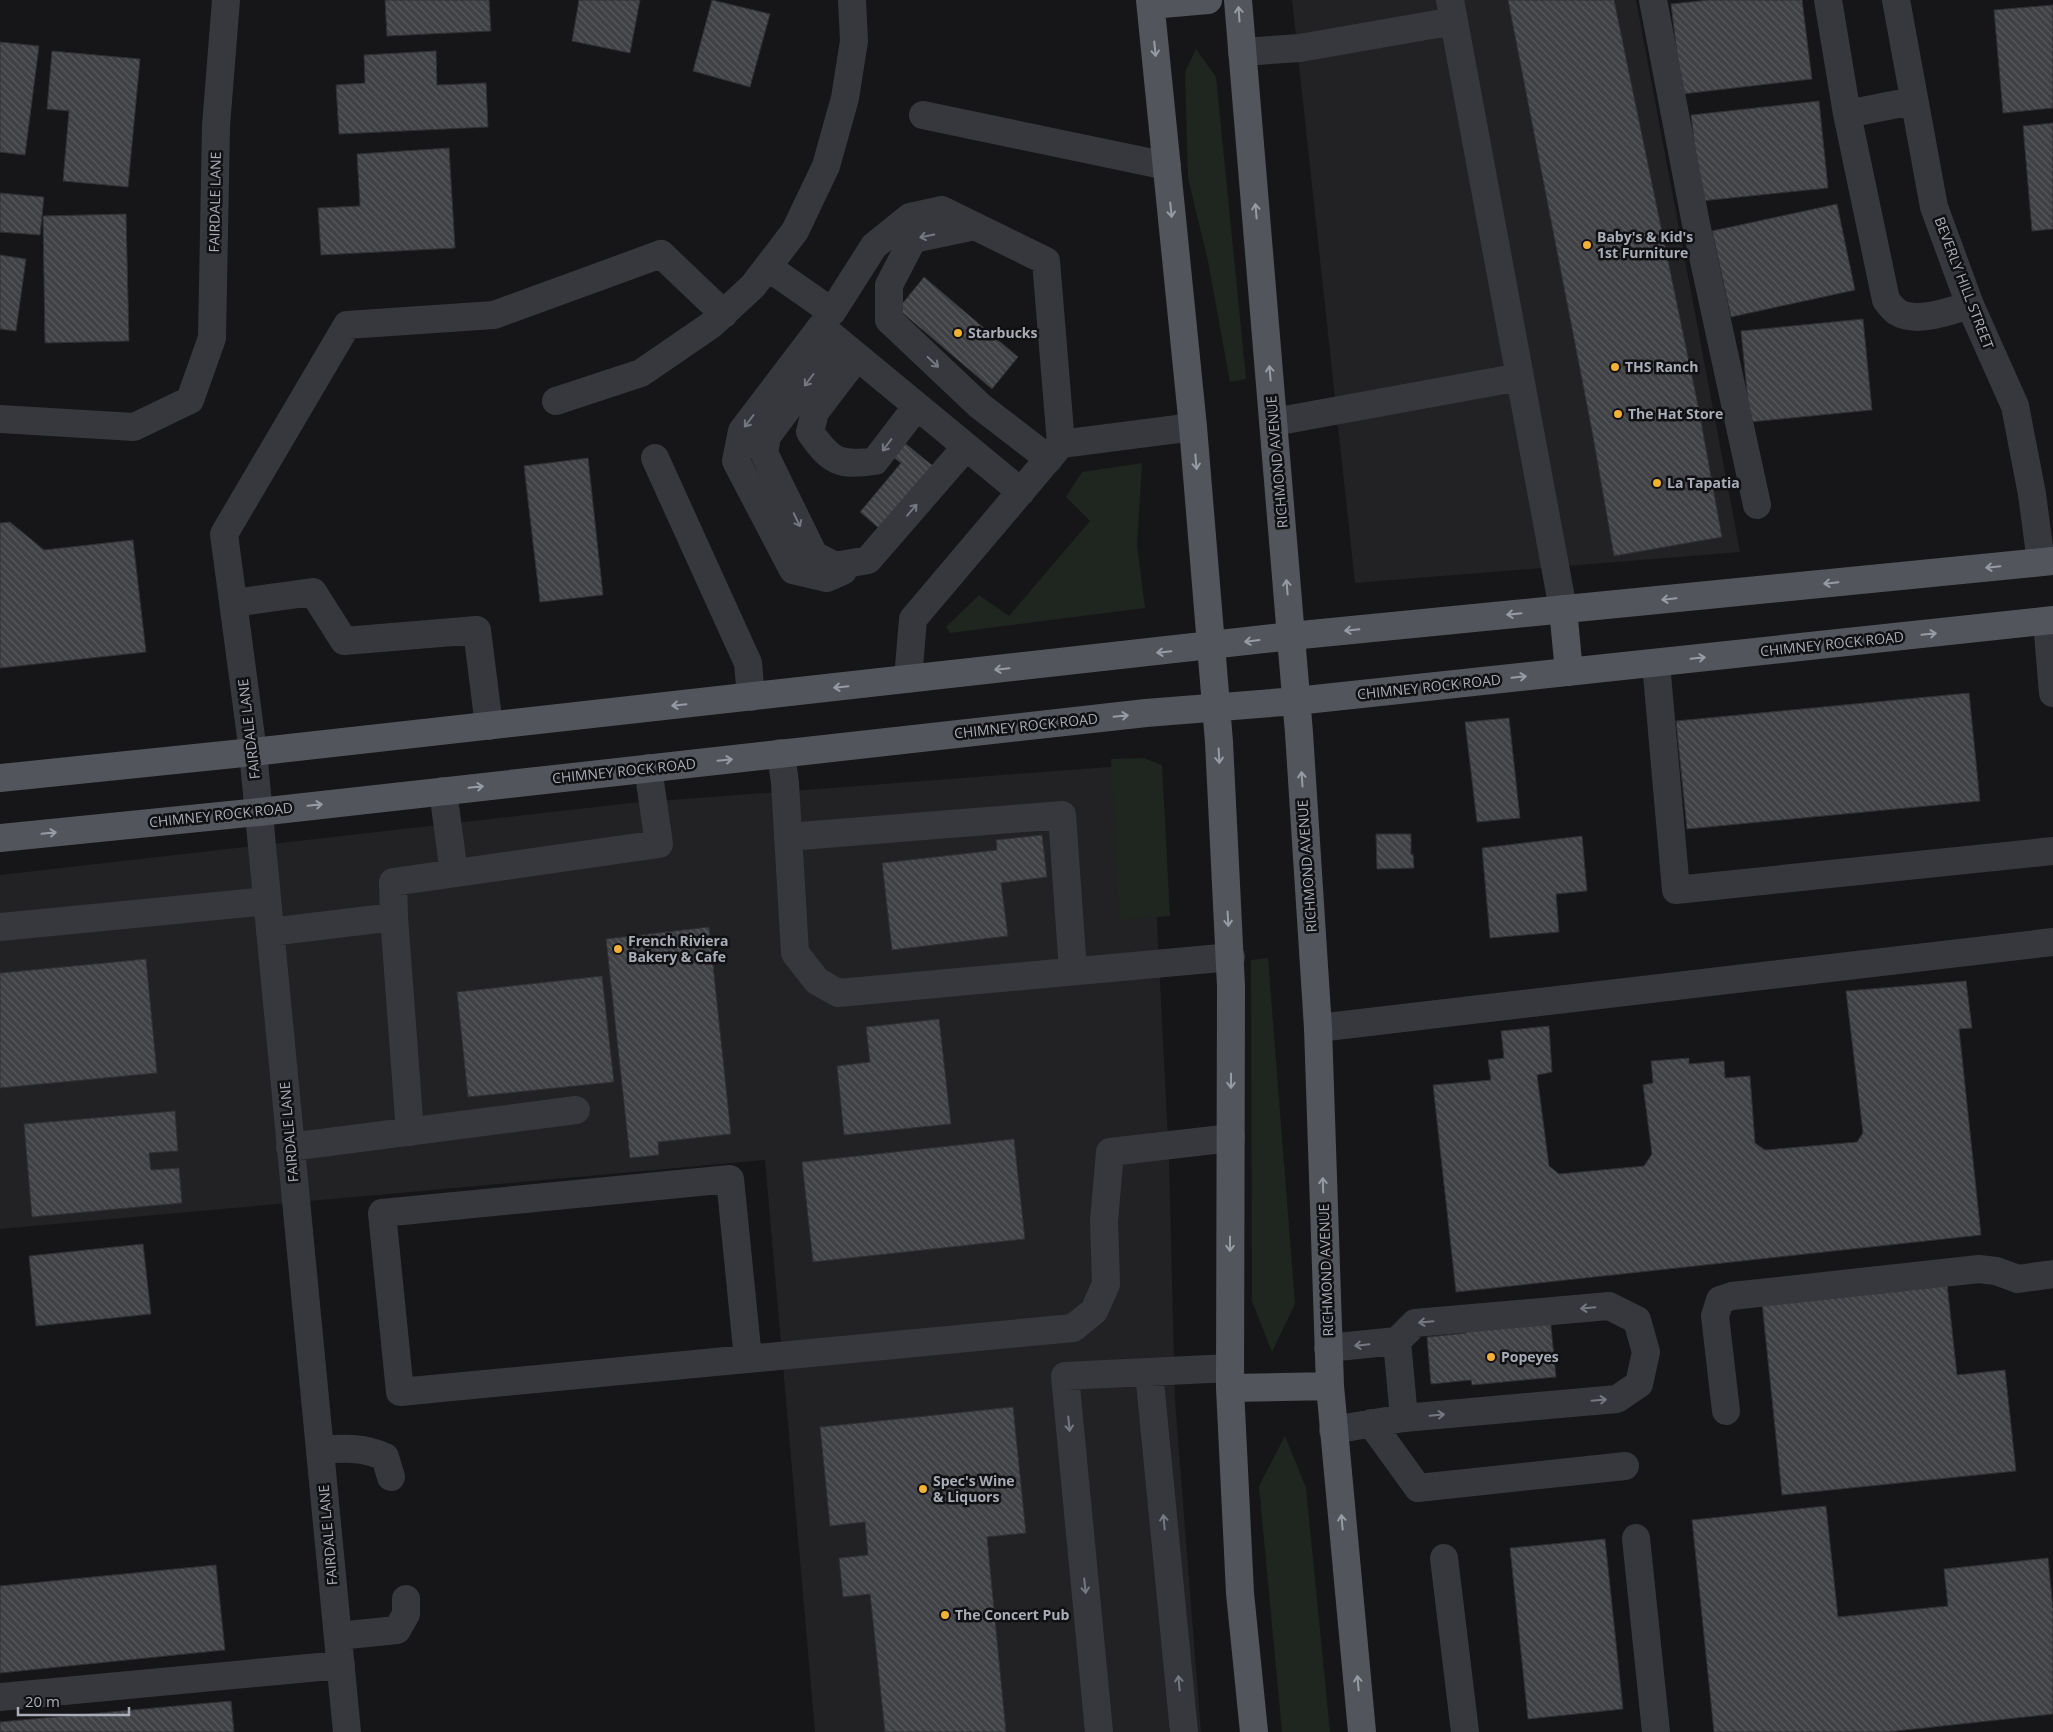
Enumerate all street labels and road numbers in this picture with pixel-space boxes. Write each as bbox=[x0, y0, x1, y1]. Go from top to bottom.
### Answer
street label: FAIRDALE LANE bbox=[204, 151, 225, 253]
street label: BEVERLY HILL STREET bbox=[1930, 214, 1999, 352]
street label: RICHMOND AVENUE bbox=[1261, 395, 1292, 529]
street label: CHIMNEY ROCK ROAD bbox=[1759, 627, 1905, 661]
street label: CHIMNEY ROCK ROAD bbox=[1356, 670, 1502, 704]
street label: FAIRDALE LANE bbox=[233, 678, 264, 780]
street label: CHIMNEY ROCK ROAD bbox=[953, 709, 1099, 743]
street label: CHIMNEY ROCK ROAD bbox=[551, 754, 697, 788]
street label: CHIMNEY ROCK ROAD bbox=[148, 798, 294, 832]
street label: RICHMOND AVENUE bbox=[1292, 799, 1321, 933]
street label: FAIRDALE LANE bbox=[275, 1081, 302, 1183]
street label: RICHMOND AVENUE bbox=[1314, 1203, 1337, 1337]
street label: FAIRDALE LANE bbox=[314, 1484, 341, 1586]

